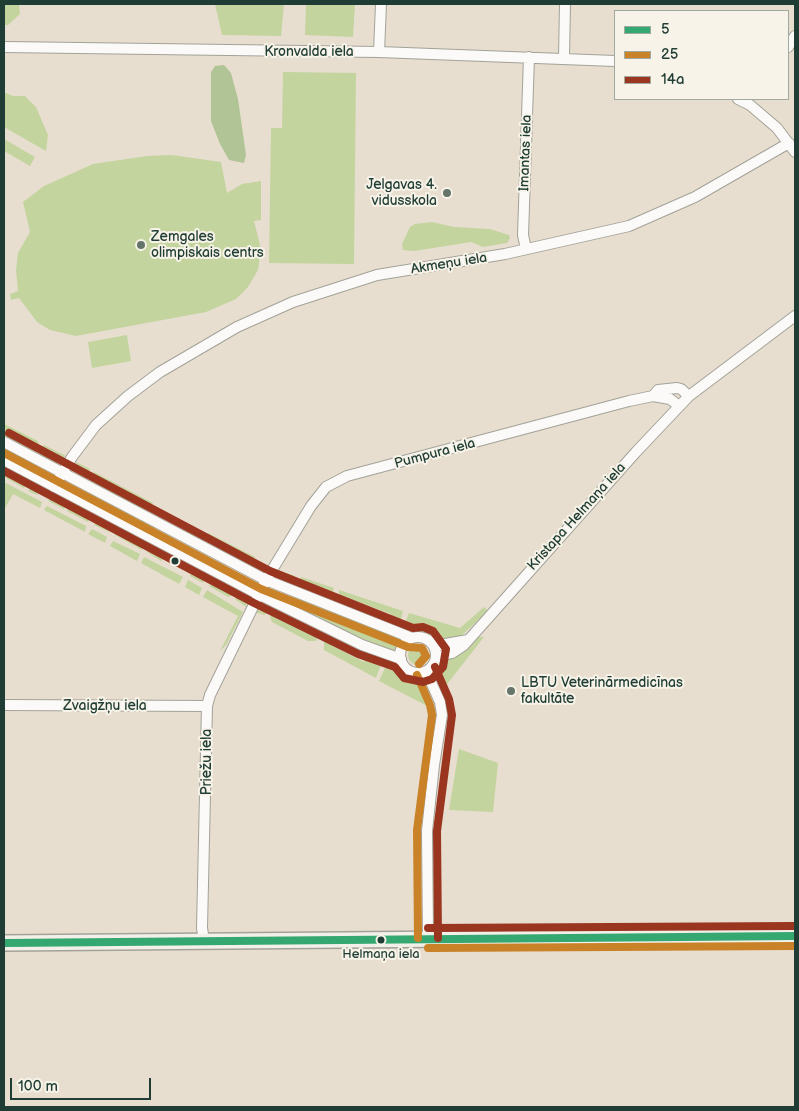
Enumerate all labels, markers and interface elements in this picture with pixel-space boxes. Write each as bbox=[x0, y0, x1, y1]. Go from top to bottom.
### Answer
legend bbox=[614, 10, 789, 100]
text: 5 bbox=[661, 20, 670, 39]
street label: Kronvalda iela bbox=[264, 44, 354, 60]
text: 25 bbox=[661, 45, 678, 64]
text: 14a bbox=[661, 70, 684, 89]
street label: Imantas iela bbox=[516, 114, 536, 192]
place label: Jelgavas 4. vidusskola bbox=[366, 177, 437, 210]
marker: Jelgavas 4. vidusskola bbox=[441, 187, 453, 199]
place label: Zemgales olimpiskais centrs bbox=[151, 229, 264, 262]
marker: Zemgales olimpiskais centrs bbox=[135, 239, 147, 251]
street label: Akmeņu iela bbox=[410, 250, 488, 278]
street label: Pumpura iela bbox=[393, 435, 477, 473]
street label: Kristapa Helmaņa iela bbox=[524, 460, 630, 574]
unlabelled marker bbox=[170, 556, 180, 566]
place label: LBTU Veterinārmedicīnas fakultāte bbox=[521, 675, 683, 708]
marker: LBTU Veterinārmedicīnas fakultāte bbox=[505, 685, 517, 697]
street label: Zvaigžņu iela bbox=[63, 698, 147, 714]
street label: Priežu iela bbox=[199, 729, 215, 795]
marker: Helmaņa iela bbox=[376, 935, 386, 945]
place label: Helmaņa iela bbox=[342, 947, 420, 963]
scale bar bbox=[12, 1068, 154, 1100]
text: 100 m bbox=[18, 1077, 58, 1096]

